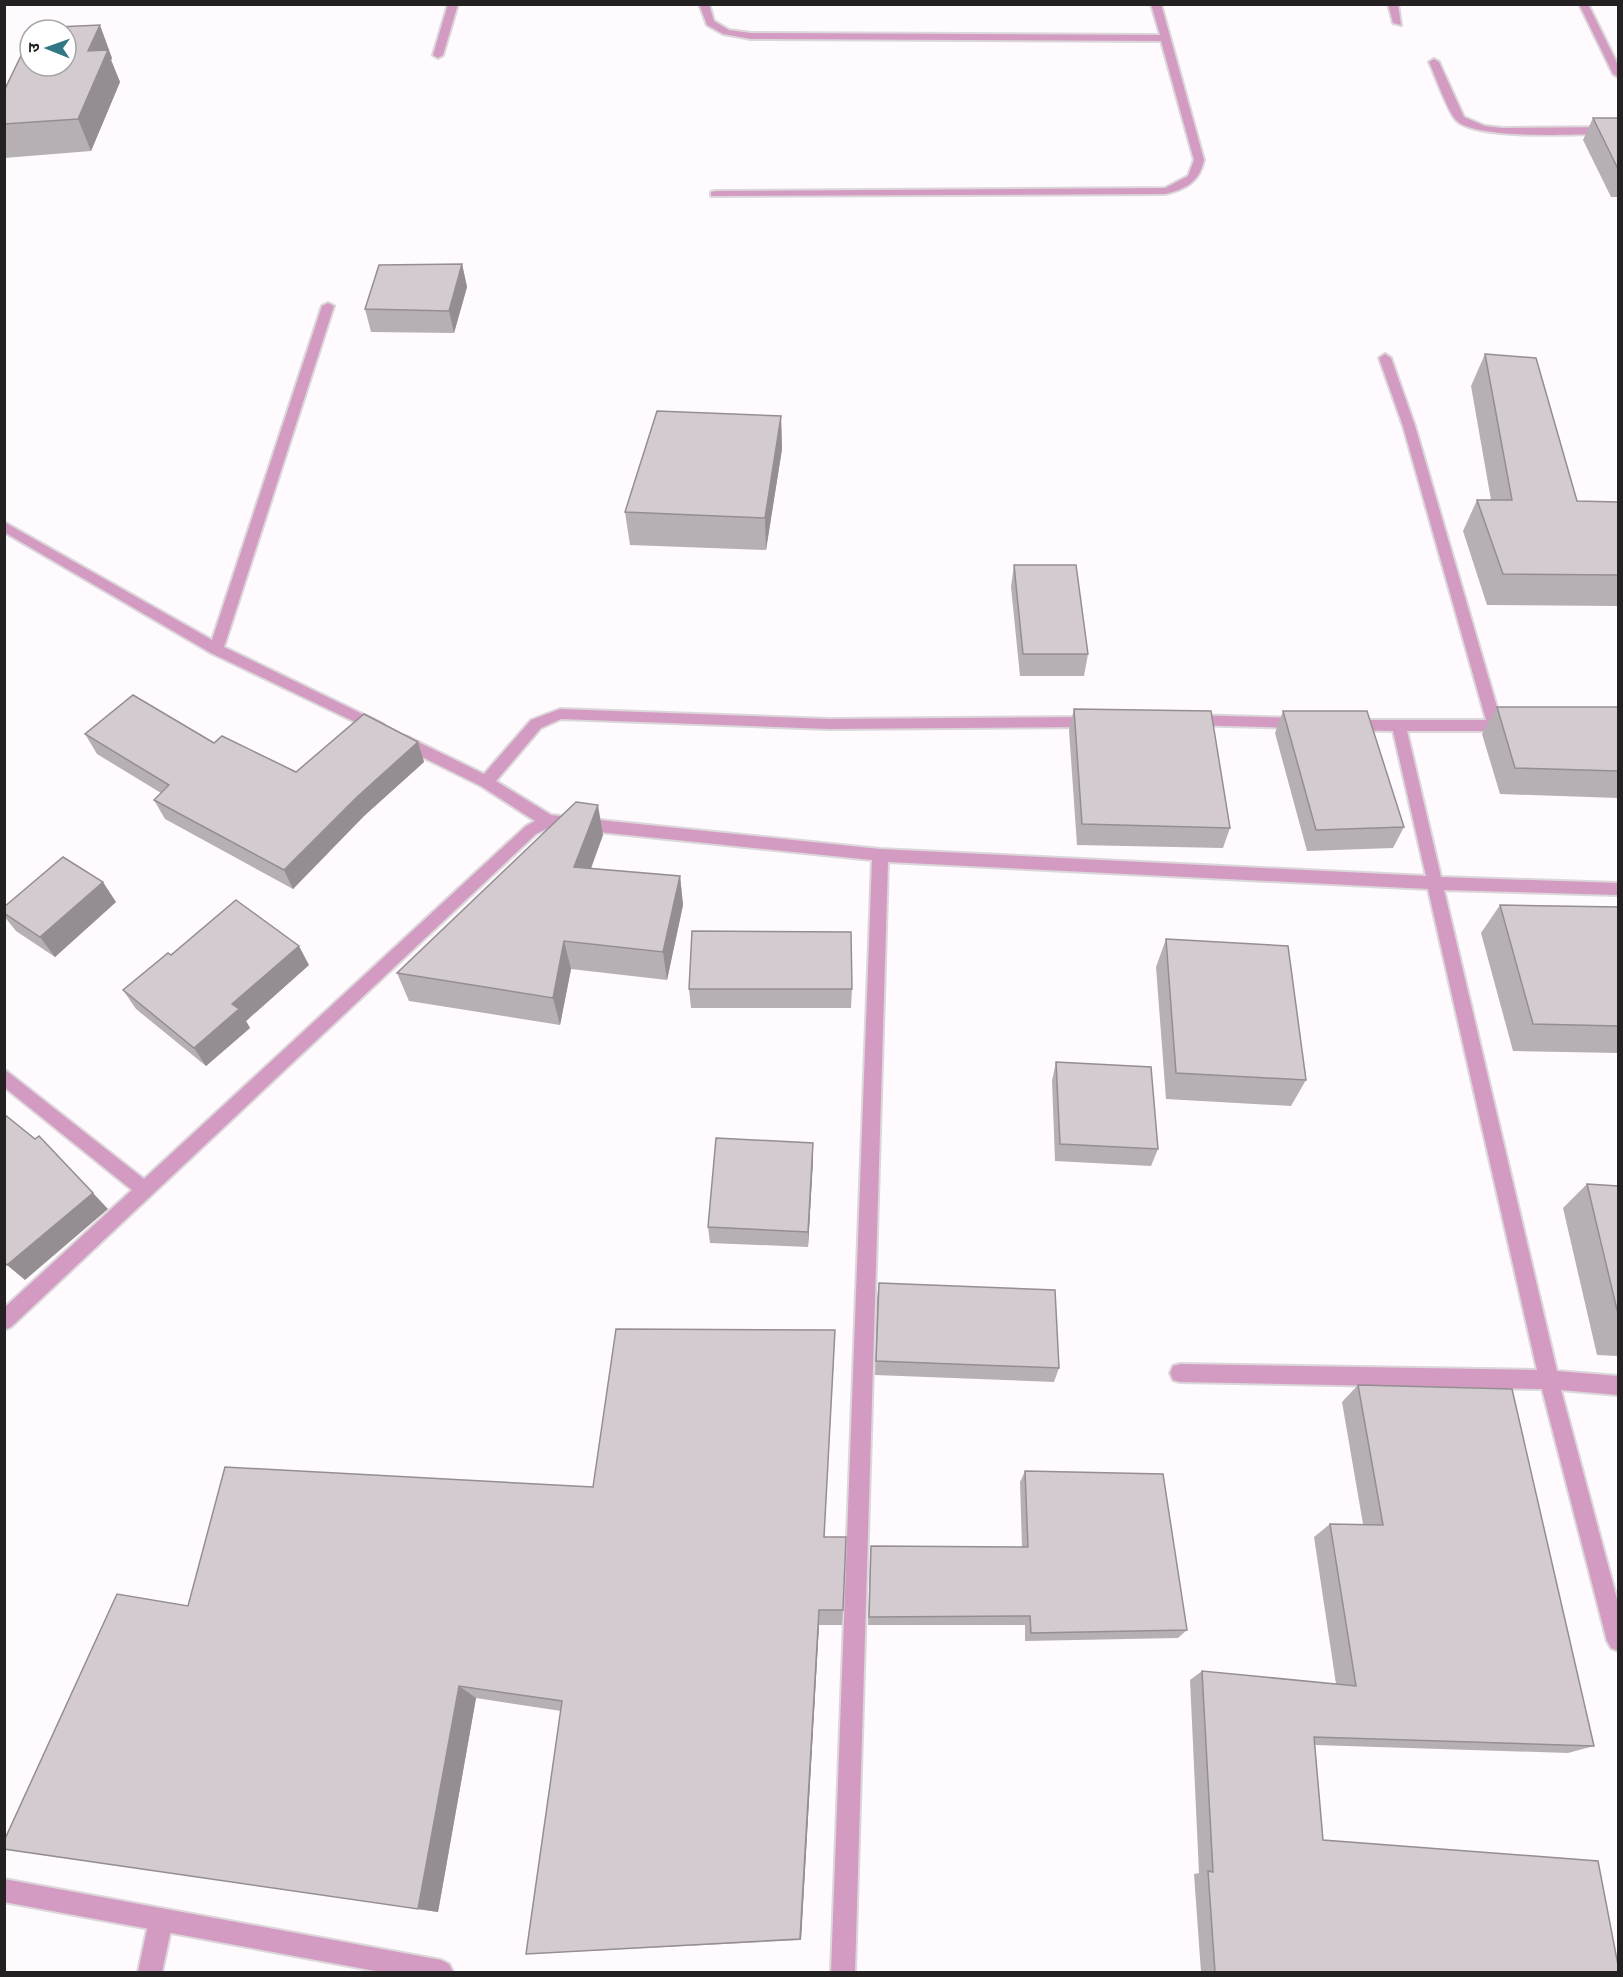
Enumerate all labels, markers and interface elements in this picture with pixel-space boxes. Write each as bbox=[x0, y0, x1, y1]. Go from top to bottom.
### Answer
north arrow bbox=[18, 18, 78, 78]
text: उ bbox=[23, 42, 45, 53]

